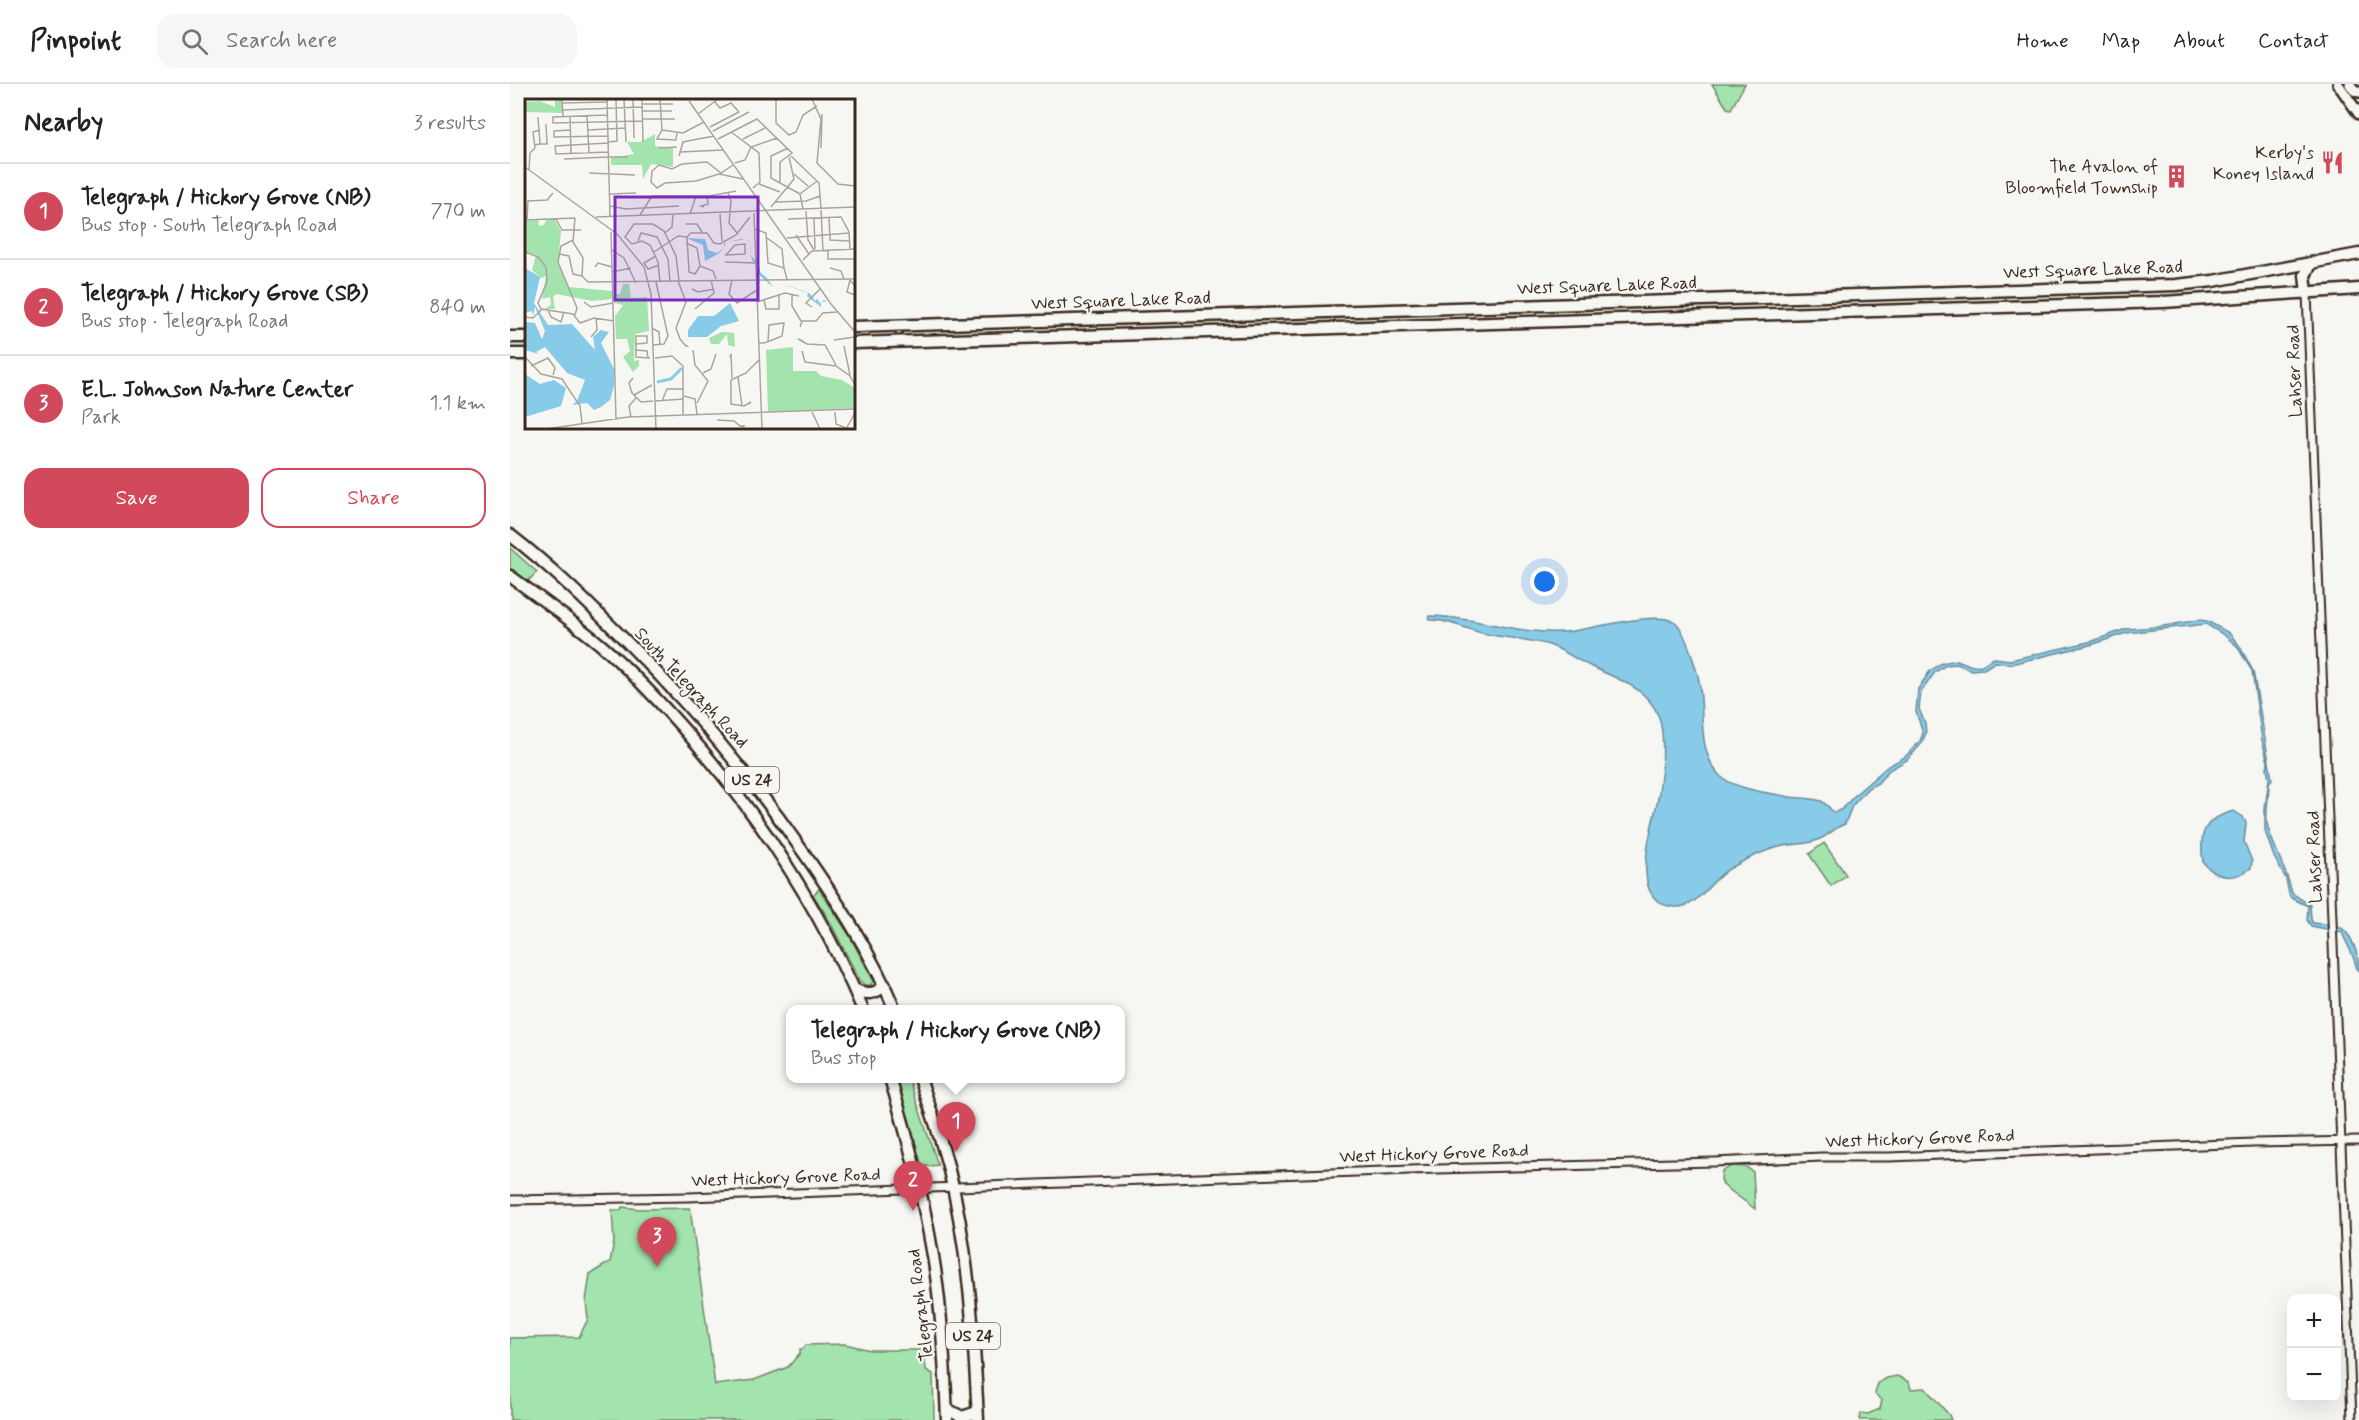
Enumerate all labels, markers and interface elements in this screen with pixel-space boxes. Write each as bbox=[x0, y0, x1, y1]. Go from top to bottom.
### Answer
search box bbox=[157, 14, 577, 68]
text: Pinpoint bbox=[30, 23, 121, 60]
icon: search bbox=[178, 25, 211, 58]
text: Search here bbox=[226, 27, 337, 55]
text: Home bbox=[2017, 27, 2069, 55]
text: Map bbox=[2102, 27, 2140, 55]
text: About bbox=[2173, 27, 2225, 55]
text: Contact bbox=[2258, 27, 2329, 55]
inset map bbox=[525, 99, 855, 429]
text: Nearby bbox=[24, 106, 103, 140]
text: 3 results bbox=[414, 110, 486, 137]
place label: Kerby's Koney Island bbox=[2213, 141, 2314, 186]
restaurant icon: Kerby's Koney Island bbox=[2319, 150, 2345, 176]
place label: The Avalon of Bloomfield Township bbox=[2005, 155, 2158, 200]
building icon: The Avalon of Bloomfield Township bbox=[2163, 164, 2189, 190]
text: Telegraph / Hickory Grove (NB) bbox=[81, 184, 371, 212]
text: 1 bbox=[39, 198, 48, 225]
text: 770 m bbox=[430, 198, 486, 225]
text: Bus stop · South Telegraph Road bbox=[81, 212, 337, 239]
street label: West Square Lake Road bbox=[2003, 255, 2183, 285]
street label: West Square Lake Road bbox=[1517, 271, 1697, 301]
text: Telegraph / Hickory Grove (SB) bbox=[81, 280, 368, 308]
street label: West Square Lake Road bbox=[1031, 286, 1211, 316]
text: 2 bbox=[39, 294, 48, 321]
text: 840 m bbox=[429, 294, 486, 321]
text: Bus stop · Telegraph Road bbox=[81, 308, 288, 335]
street label: Lahser Road bbox=[2281, 324, 2309, 418]
text: E.L. Johnson Nature Center bbox=[81, 376, 353, 404]
text: 3 bbox=[39, 390, 48, 417]
text: 1.1 km bbox=[429, 390, 486, 417]
text: Park bbox=[81, 404, 121, 431]
button: Save bbox=[24, 468, 249, 528]
button: Share bbox=[261, 468, 486, 528]
your location bbox=[1530, 567, 1559, 596]
street label: South Telegraph Road bbox=[628, 622, 753, 754]
road number: US 24 bbox=[725, 767, 779, 793]
street label: Lahser Road bbox=[2301, 810, 2329, 904]
popup bbox=[786, 1005, 1125, 1083]
text: Telegraph / Hickory Grove (NB) bbox=[811, 1017, 1100, 1045]
text: Bus stop bbox=[811, 1045, 877, 1072]
pin: 1 bbox=[936, 1102, 976, 1152]
street label: West Hickory Grove Road bbox=[1825, 1124, 2015, 1154]
street label: West Hickory Grove Road bbox=[1339, 1139, 1529, 1169]
pin: 2 bbox=[894, 1162, 932, 1211]
street label: West Hickory Grove Road bbox=[691, 1163, 881, 1193]
pin: 3 bbox=[638, 1218, 676, 1267]
street label: Telegraph Road bbox=[902, 1247, 941, 1363]
map controls bbox=[2287, 1294, 2341, 1402]
button: + bbox=[2287, 1294, 2341, 1348]
road number: US 24 bbox=[946, 1323, 1000, 1349]
button: − bbox=[2287, 1348, 2341, 1402]

